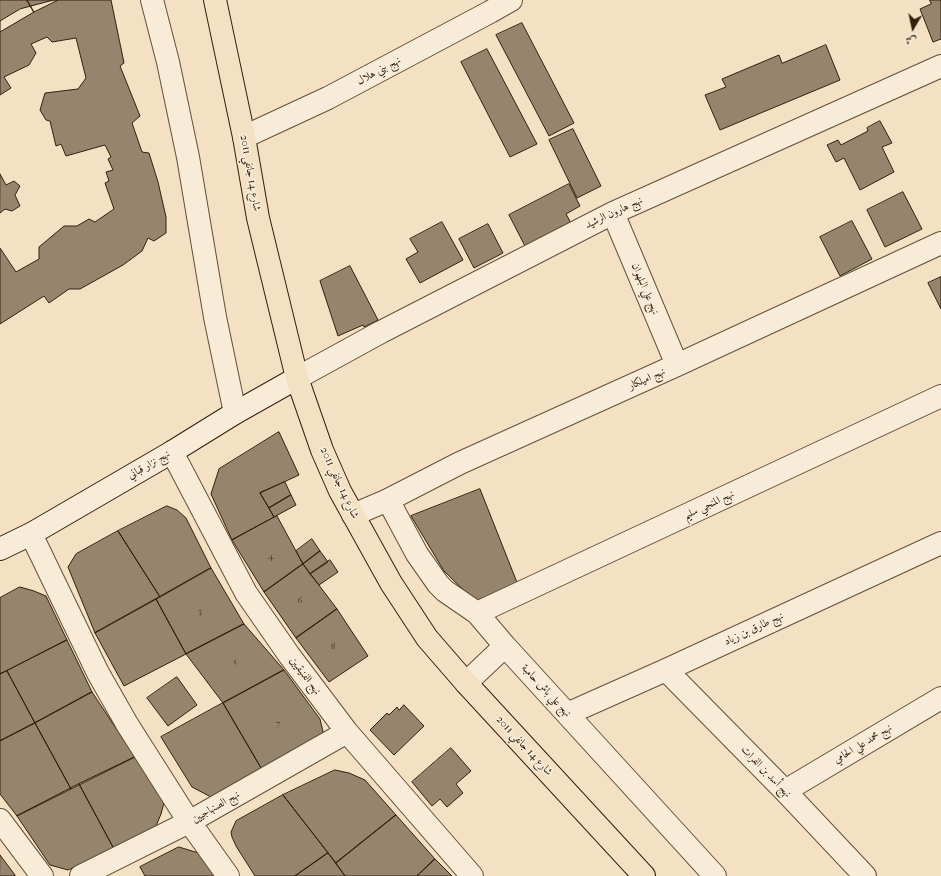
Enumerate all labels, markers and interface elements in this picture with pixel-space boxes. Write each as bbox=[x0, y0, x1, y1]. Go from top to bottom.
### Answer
north arrow bbox=[893, 8, 933, 48]
text: ش bbox=[905, 33, 917, 48]
street label: نهج بني هلال bbox=[355, 54, 403, 88]
street label: شارع 14 جانفي 2011 bbox=[237, 134, 263, 212]
street label: نهج هارون الرشيد bbox=[583, 194, 645, 232]
street label: نهج علي البلهوان bbox=[628, 261, 662, 317]
street label: نهج اميلكار bbox=[626, 365, 668, 393]
street label: شارع 14 جانفي 2011 bbox=[317, 445, 361, 521]
street label: نهج نزار قباني bbox=[125, 448, 173, 482]
street label: نهج المنجي سليم bbox=[682, 488, 736, 522]
house number: 4 bbox=[268, 552, 274, 562]
house number: 6 bbox=[298, 596, 302, 606]
house number: 3 bbox=[198, 607, 202, 617]
street label: نهج طارق بن زياد bbox=[722, 609, 786, 649]
house number: 8 bbox=[331, 642, 335, 652]
street label: نهج الفنيقيين bbox=[286, 654, 324, 698]
house number: 5 bbox=[233, 657, 237, 667]
street label: نهج علي باش حامبة bbox=[518, 662, 574, 720]
street label: شارع 14 جانفي 2011 bbox=[493, 713, 555, 779]
house number: 7 bbox=[276, 719, 280, 729]
street label: نهج محمد علي الحامي bbox=[831, 721, 895, 767]
street label: نهج أسد بن الفرات bbox=[738, 743, 794, 801]
street label: نهج الصنهاجيين bbox=[190, 788, 242, 826]

